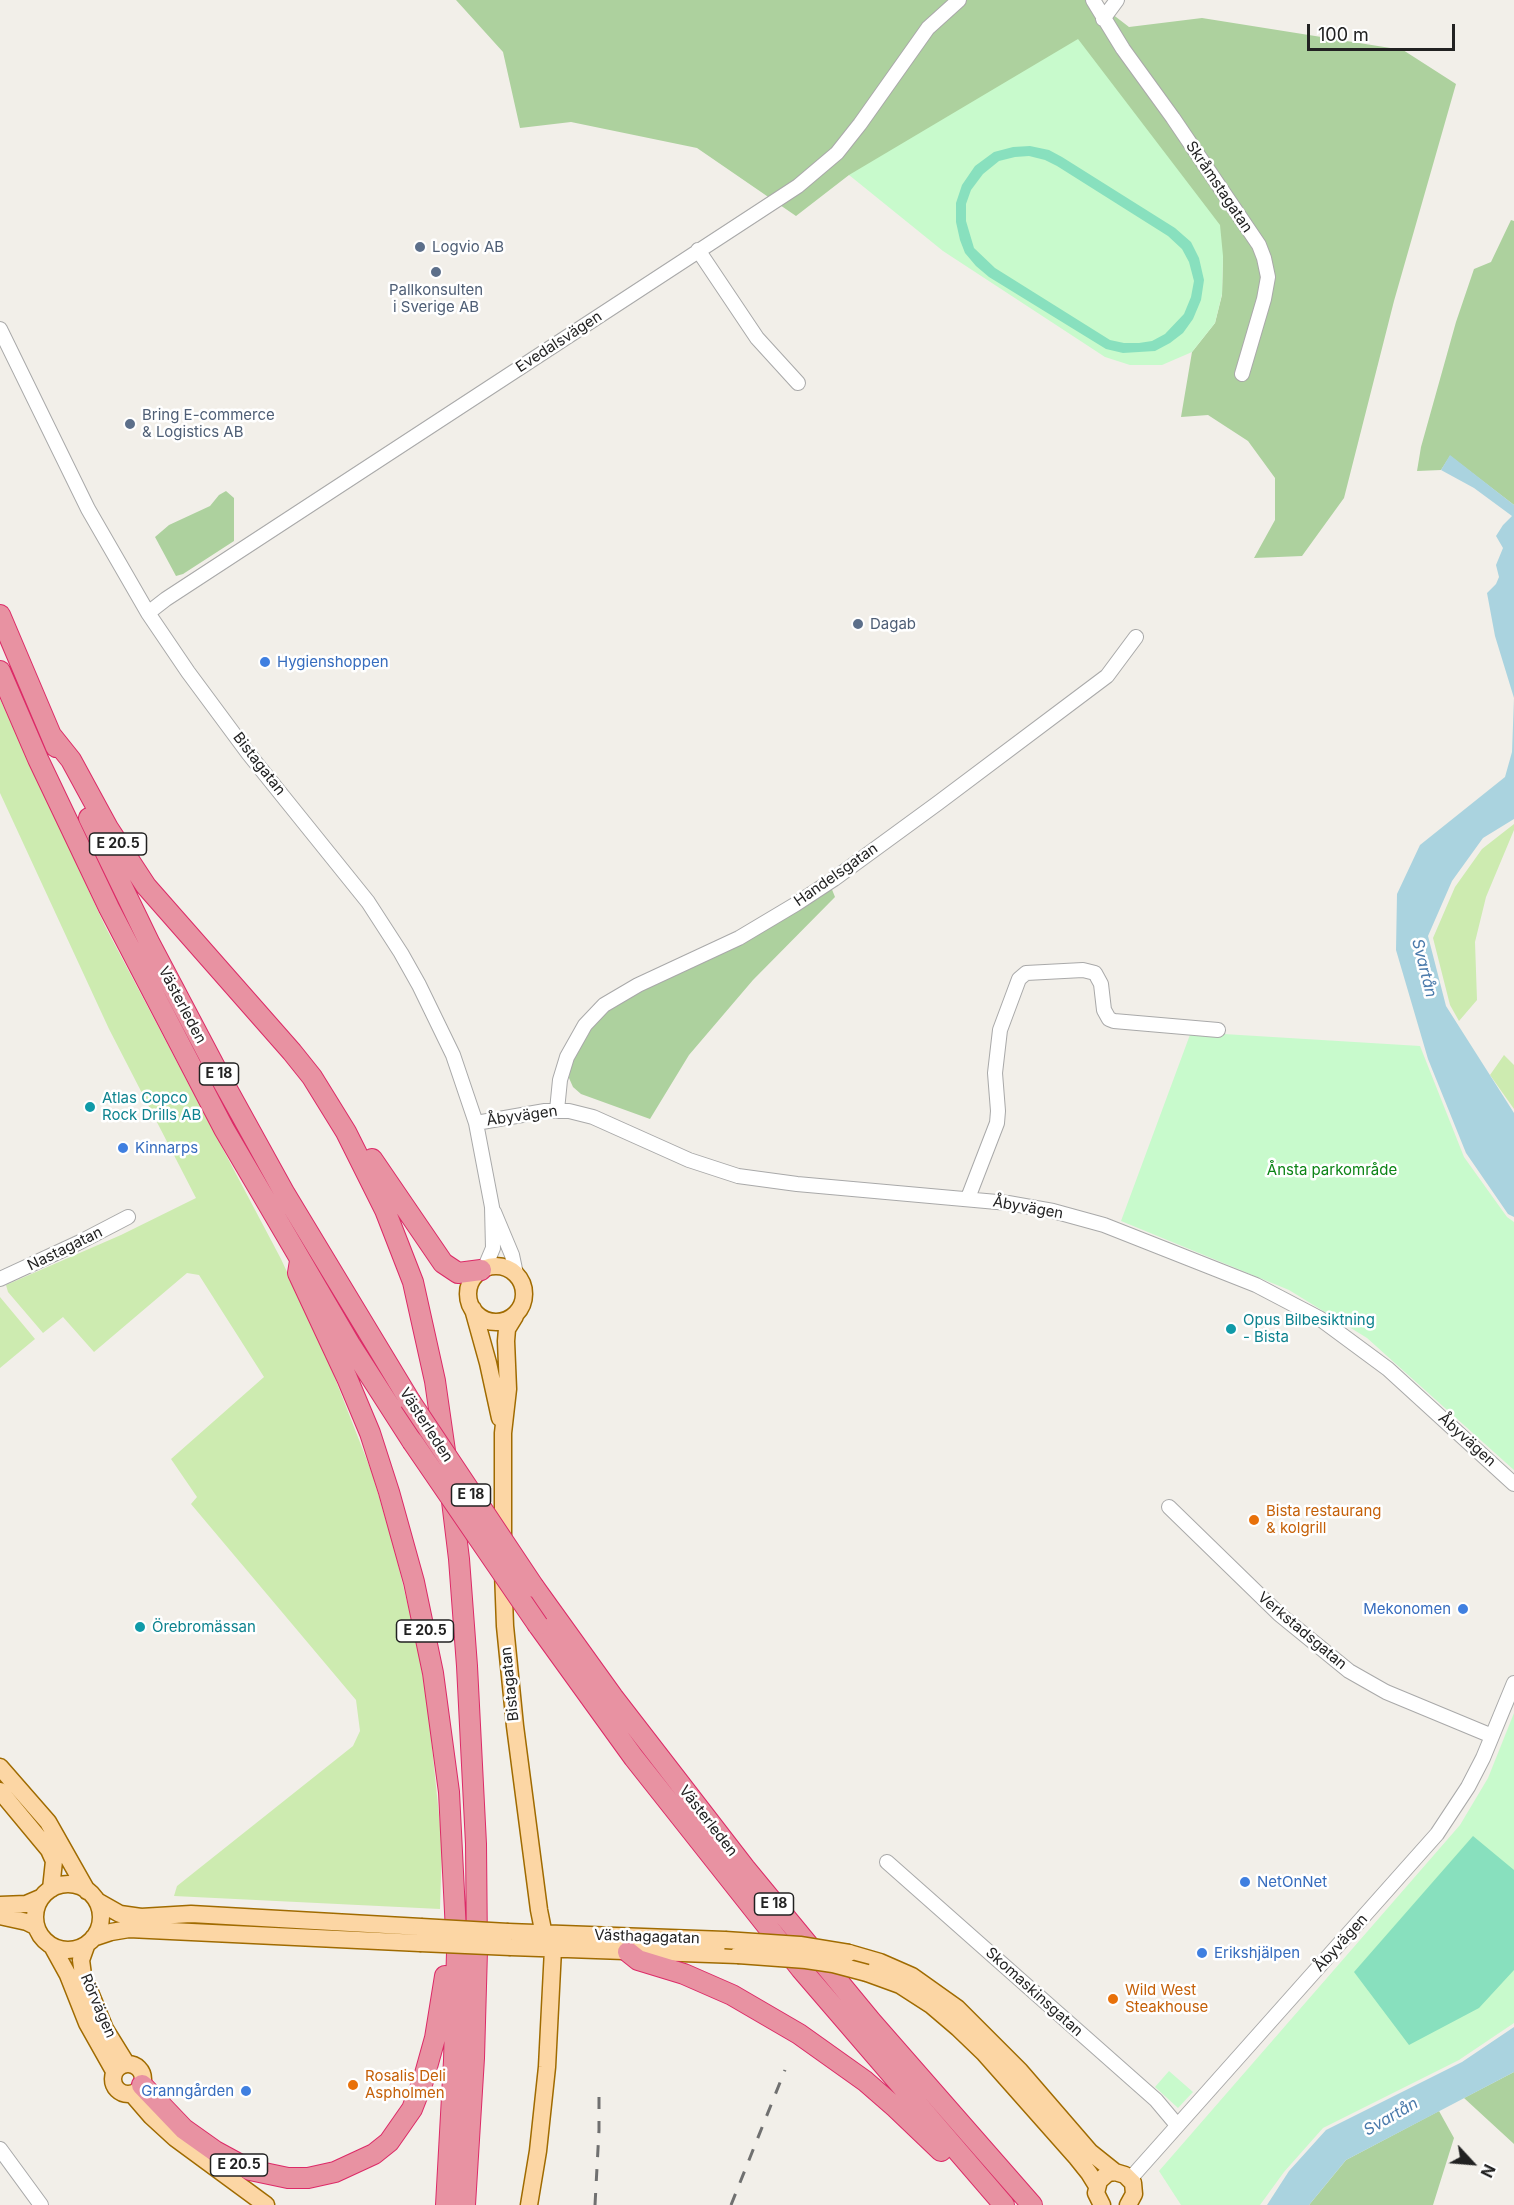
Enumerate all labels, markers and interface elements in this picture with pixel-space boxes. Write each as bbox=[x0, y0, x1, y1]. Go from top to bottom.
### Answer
scale bar bbox=[1310, 12, 1458, 50]
text: 100 m bbox=[1318, 24, 1369, 45]
street label: Skråmstagatan bbox=[1182, 138, 1256, 236]
place label: Logvio AB bbox=[432, 238, 504, 256]
marker: Logvio AB bbox=[413, 240, 427, 254]
marker: Pallkonsulten i Sverige AB bbox=[429, 265, 443, 279]
place label: Pallkonsulten i Sverige AB bbox=[389, 281, 483, 316]
street label: Evedalsvägen bbox=[513, 308, 605, 376]
place label: Bring E-commerce & Logistics AB bbox=[142, 406, 275, 441]
marker: Bring E-commerce & Logistics AB bbox=[123, 417, 137, 431]
place label: Dagab bbox=[870, 615, 916, 633]
marker: Dagab bbox=[851, 617, 865, 631]
place label: Hygienshoppen bbox=[277, 653, 389, 671]
marker: Hygienshoppen bbox=[258, 655, 272, 669]
street label: Bistagatan bbox=[229, 729, 289, 799]
road number: E 20.5 bbox=[90, 833, 146, 855]
street label: Handelsgatan bbox=[791, 840, 881, 910]
water label: Svartån bbox=[1407, 937, 1441, 999]
street label: Västerleden bbox=[154, 963, 210, 1047]
road number: E 18 bbox=[200, 1063, 238, 1085]
place label: Atlas Copco Rock Drills AB bbox=[102, 1089, 201, 1124]
marker: Atlas Copco Rock Drills AB bbox=[83, 1100, 97, 1114]
street label: Åbyvägen bbox=[485, 1102, 559, 1130]
place label: Kinnarps bbox=[135, 1139, 198, 1157]
marker: Kinnarps bbox=[116, 1141, 130, 1155]
park label: Ånsta parkområde bbox=[1267, 1161, 1397, 1179]
street label: Åbyvägen bbox=[991, 1193, 1065, 1223]
street label: Nastagatan bbox=[25, 1223, 105, 1275]
place label: Opus Bilbesiktning - Bista bbox=[1243, 1311, 1375, 1346]
marker: Opus Bilbesiktning - Bista bbox=[1224, 1322, 1238, 1336]
street label: Västerleden bbox=[395, 1385, 457, 1465]
street label: Åbyvägen bbox=[1435, 1409, 1499, 1471]
road number: E 18 bbox=[452, 1484, 490, 1506]
place label: Bista restaurang & kolgrill bbox=[1266, 1502, 1381, 1537]
marker: Bista restaurang & kolgrill bbox=[1247, 1513, 1261, 1527]
street label: Verkstadsgatan bbox=[1254, 1589, 1350, 1673]
place label: Mekonomen bbox=[1363, 1600, 1451, 1618]
marker: Mekonomen bbox=[1456, 1602, 1470, 1616]
place label: Örebromässan bbox=[152, 1618, 256, 1636]
marker: Örebromässan bbox=[133, 1620, 147, 1634]
road number: E 20.5 bbox=[396, 1620, 454, 1642]
street label: Bistagatan bbox=[497, 1646, 523, 1722]
street label: Västerleden bbox=[675, 1782, 741, 1860]
place label: NetOnNet bbox=[1257, 1873, 1327, 1891]
marker: NetOnNet bbox=[1238, 1875, 1252, 1889]
road number: E 18 bbox=[754, 1893, 794, 1915]
street label: Åbyvägen bbox=[1310, 1911, 1372, 1975]
street label: Västhagagatan bbox=[594, 1926, 700, 1948]
street label: Skomaskinsgatan bbox=[982, 1944, 1086, 2040]
place label: Erikshjälpen bbox=[1214, 1944, 1300, 1962]
marker: Erikshjälpen bbox=[1195, 1946, 1209, 1960]
street label: Rörvägen bbox=[76, 1971, 120, 2041]
place label: Wild West Steakhouse bbox=[1125, 1981, 1208, 2016]
marker: Wild West Steakhouse bbox=[1106, 1992, 1120, 2006]
place label: Rosalis Deli Aspholmen bbox=[365, 2067, 446, 2102]
marker: Rosalis Deli Aspholmen bbox=[346, 2078, 360, 2092]
place label: Granngården bbox=[141, 2082, 234, 2100]
marker: Granngården bbox=[239, 2084, 253, 2098]
water label: Svartån bbox=[1360, 2094, 1422, 2140]
north arrow bbox=[1442, 2133, 1502, 2193]
road number: E 20.5 bbox=[210, 2154, 268, 2176]
text: N bbox=[1477, 2161, 1500, 2181]

